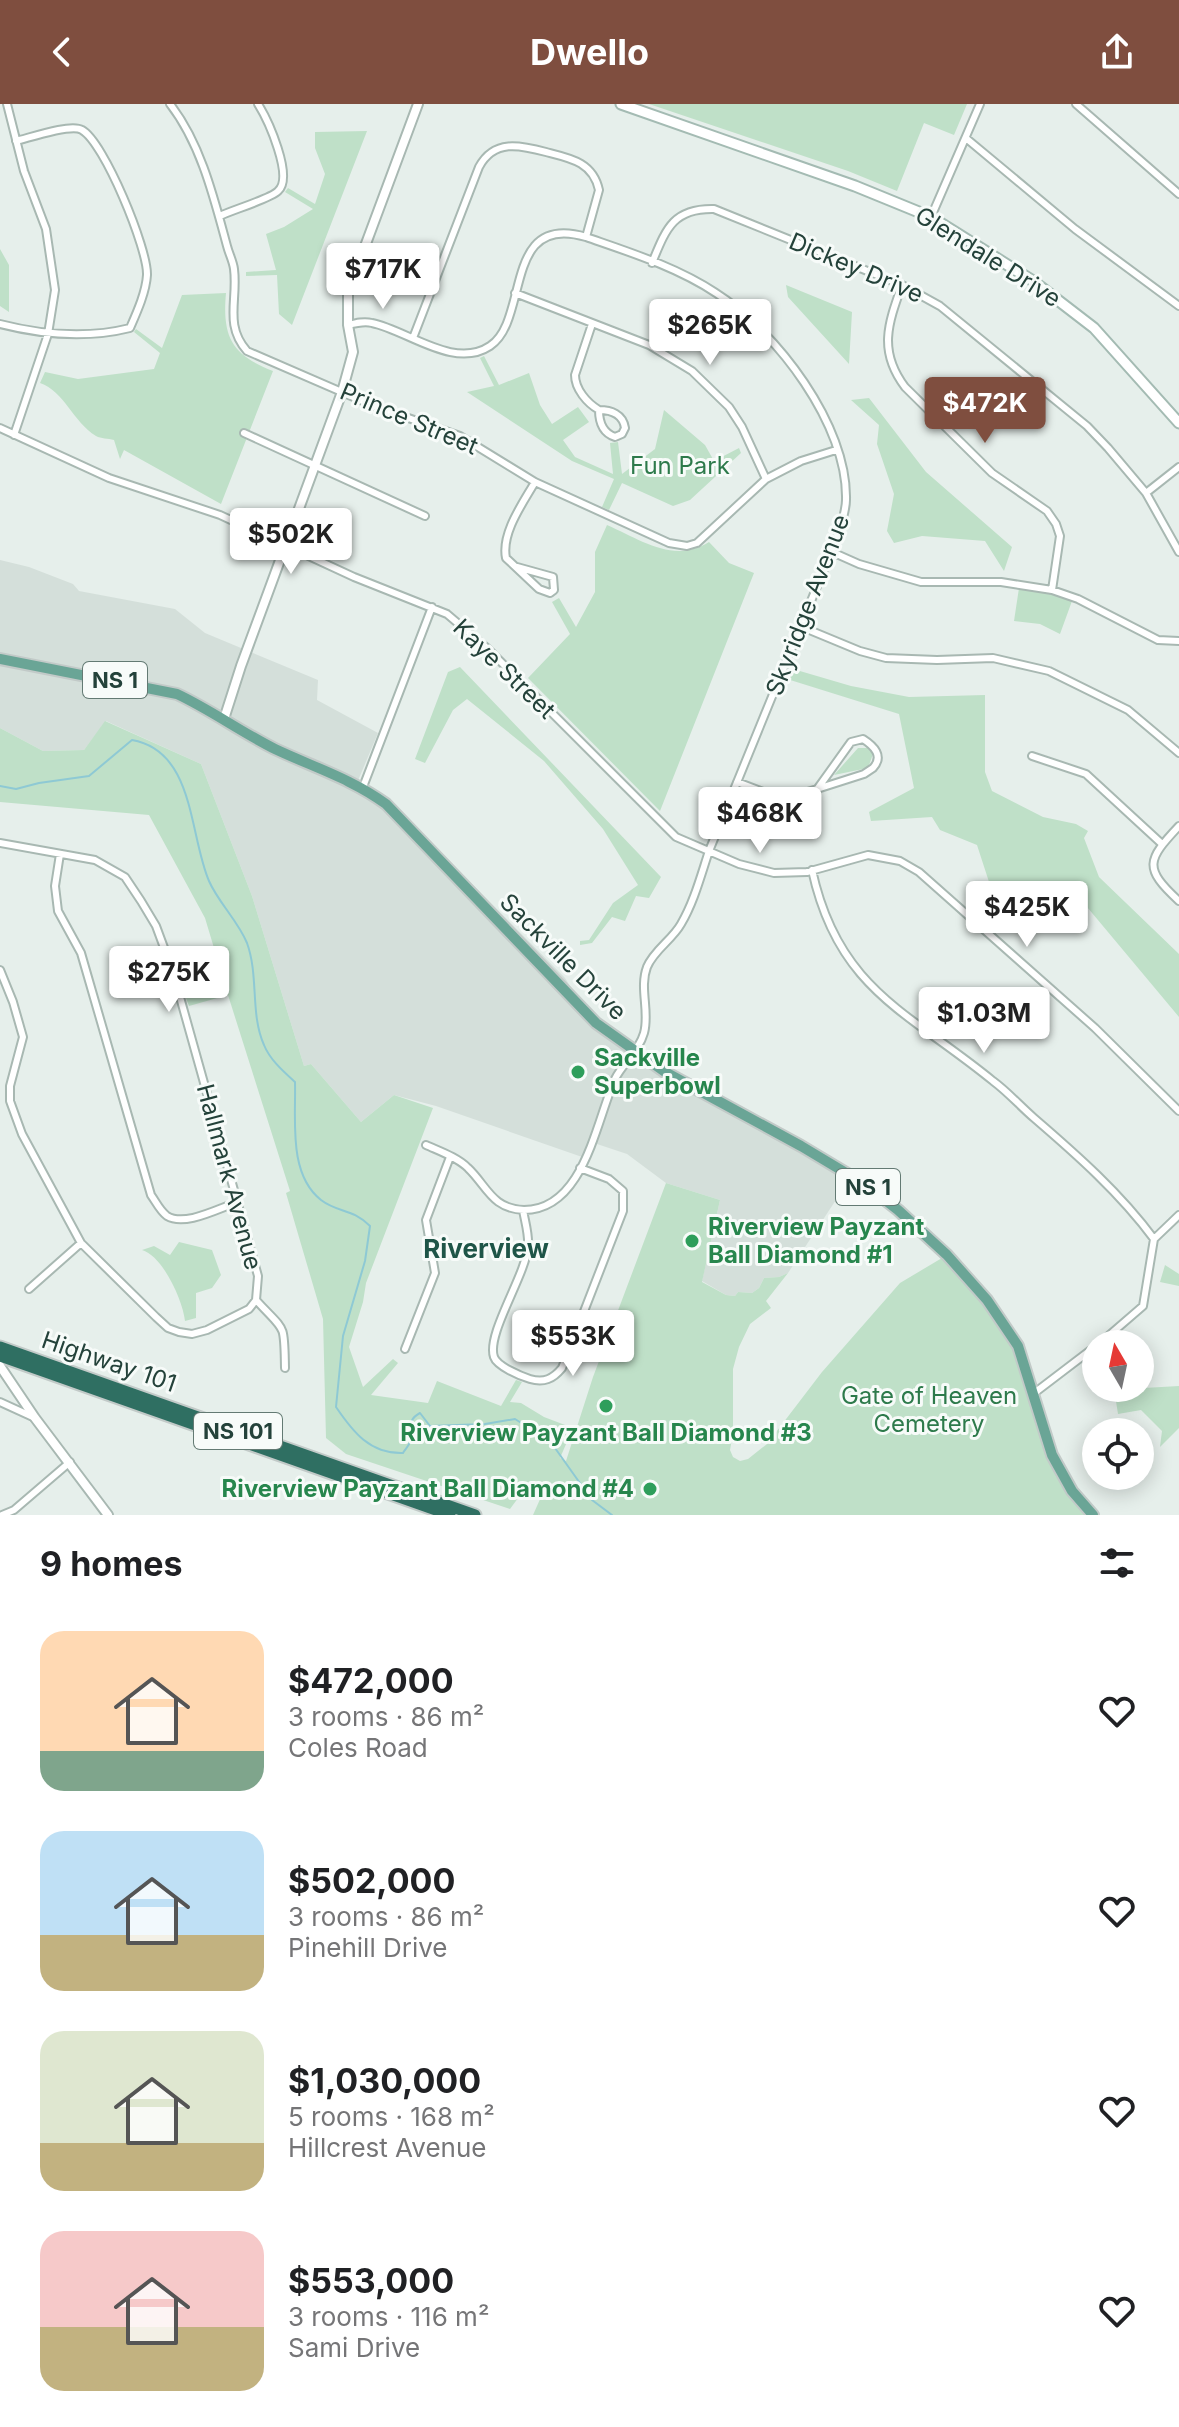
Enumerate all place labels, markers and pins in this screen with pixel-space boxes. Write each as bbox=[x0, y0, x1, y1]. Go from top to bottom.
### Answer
pin: $717K bbox=[327, 243, 439, 311]
pin: $265K bbox=[654, 299, 766, 367]
pin: $472K bbox=[929, 377, 1041, 445]
pin: $502K bbox=[235, 508, 347, 576]
pin: $468K bbox=[704, 787, 816, 855]
pin: $425K bbox=[971, 881, 1083, 949]
pin: $275K bbox=[113, 946, 225, 1014]
pin: $1.03M bbox=[919, 987, 1049, 1055]
place label: Sackville Superbowl bbox=[594, 1043, 721, 1100]
marker: Sackville Superbowl bbox=[569, 1063, 587, 1081]
place label: Riverview Payzant Ball Diamond #1 bbox=[708, 1212, 924, 1269]
marker: Riverview Payzant Ball Diamond #1 bbox=[683, 1232, 701, 1250]
pin: $553K bbox=[517, 1310, 629, 1378]
marker: Riverview Payzant Ball Diamond #3 bbox=[597, 1397, 615, 1415]
place label: Riverview Payzant Ball Diamond #3 bbox=[400, 1418, 812, 1447]
place label: Riverview Payzant Ball Diamond #4 bbox=[222, 1474, 634, 1503]
marker: Riverview Payzant Ball Diamond #4 bbox=[641, 1480, 659, 1498]

